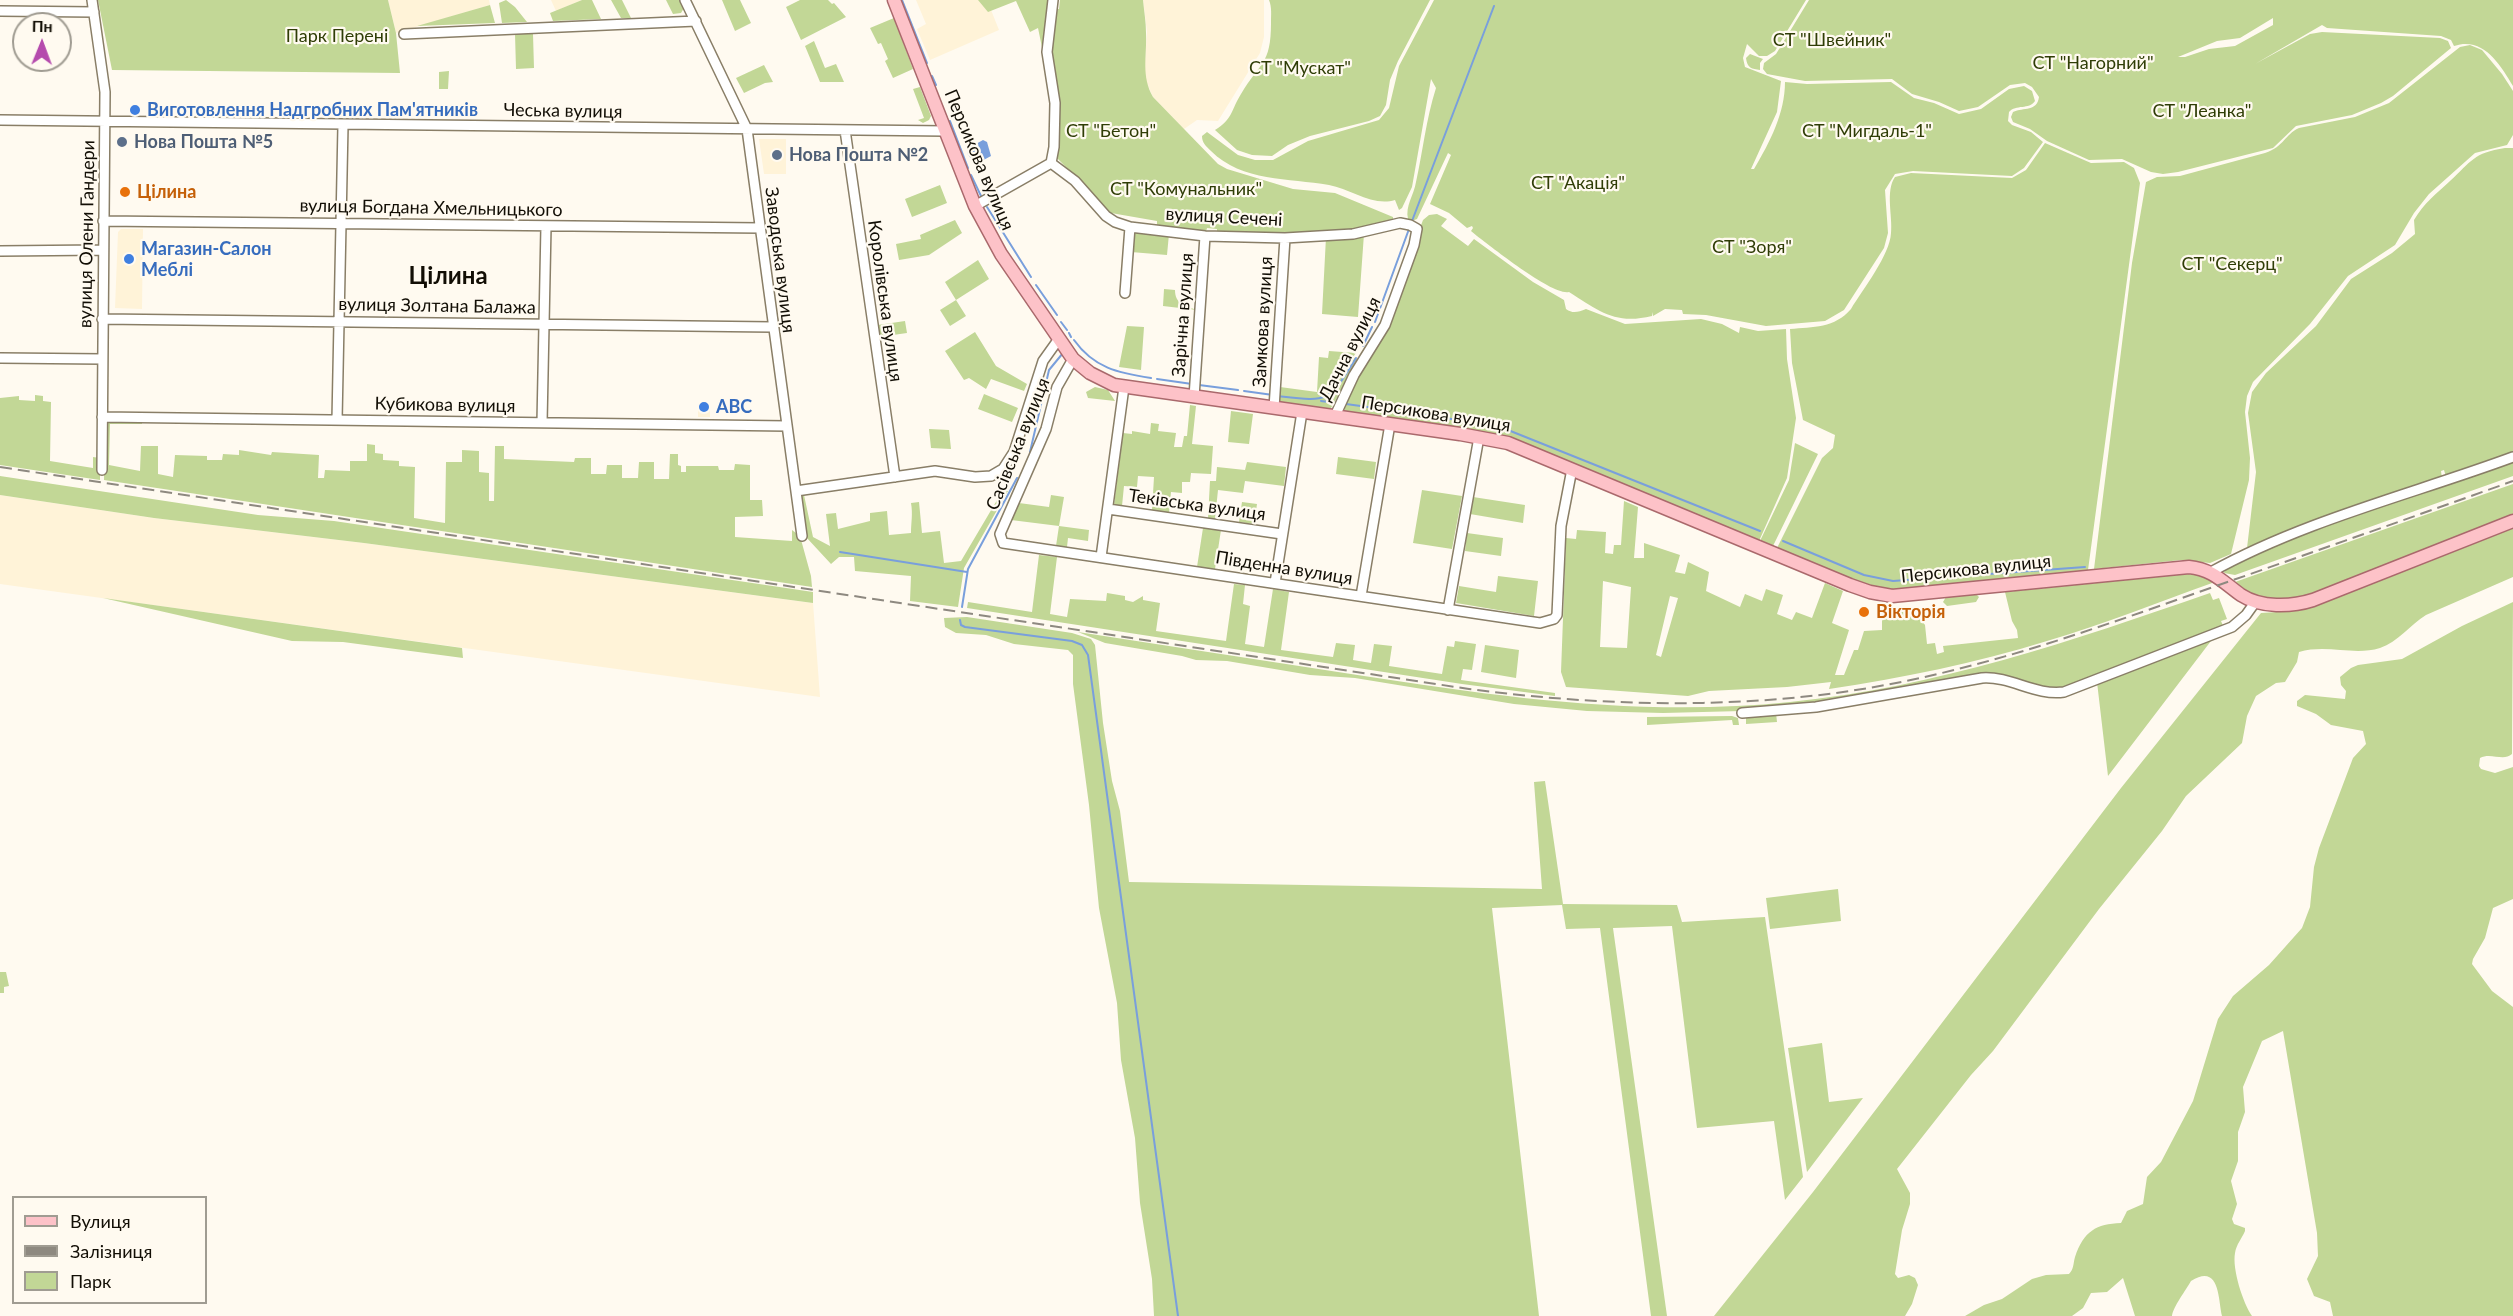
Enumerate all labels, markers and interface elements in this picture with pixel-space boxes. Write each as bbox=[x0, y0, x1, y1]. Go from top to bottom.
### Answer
north arrow bbox=[12, 12, 72, 72]
text: Пн bbox=[32, 16, 53, 35]
park label: Парк Перені bbox=[286, 25, 388, 47]
park label: СТ "Швейник" bbox=[1773, 29, 1891, 51]
park label: СТ "Нагорний" bbox=[2032, 52, 2154, 74]
park label: СТ "Мускат" bbox=[1249, 57, 1351, 79]
street label: Персикова вулиця bbox=[940, 86, 1018, 234]
place label: Виготовлення Надгробних Пам'ятників bbox=[147, 99, 478, 121]
street label: Чеська вулиця bbox=[503, 99, 623, 123]
park label: СТ "Леанка" bbox=[2153, 100, 2251, 122]
marker: Виготовлення Надгробних Пам'ятників bbox=[128, 103, 142, 117]
park label: СТ "Бетон" bbox=[1066, 120, 1156, 142]
park label: СТ "Мигдаль-1" bbox=[1802, 120, 1932, 142]
place label: Нова Пошта №5 bbox=[134, 131, 273, 153]
marker: Нова Пошта №5 bbox=[115, 135, 129, 149]
street label: вулиця Олени Гандери bbox=[75, 140, 99, 328]
place label: Нова Пошта №2 bbox=[789, 144, 928, 166]
marker: Нова Пошта №2 bbox=[770, 148, 784, 162]
park label: СТ "Акація" bbox=[1531, 172, 1625, 194]
park label: СТ "Комунальник" bbox=[1110, 178, 1262, 200]
place label: Цілина bbox=[137, 181, 196, 203]
marker: Цілина bbox=[118, 185, 132, 199]
street label: Заводська вулиця bbox=[760, 186, 800, 334]
street label: вулиця Богдана Хмельницького bbox=[299, 195, 563, 221]
street label: вулиця Сечені bbox=[1165, 203, 1283, 231]
street label: Королівська вулиця bbox=[863, 219, 907, 383]
park label: СТ "Зоря" bbox=[1712, 236, 1792, 258]
place label: Магазин-Салон Меблі bbox=[141, 238, 272, 280]
marker: Магазин-Салон Меблі bbox=[122, 252, 136, 266]
street label: Зарічна вулиця bbox=[1168, 252, 1198, 378]
park label: СТ "Секерц" bbox=[2181, 253, 2283, 275]
street label: Замкова вулиця bbox=[1249, 256, 1277, 388]
district label: Цілина bbox=[408, 262, 488, 290]
street label: вулиця Золтана Балажа bbox=[338, 293, 536, 319]
street label: Дачна вулиця bbox=[1315, 293, 1385, 405]
street label: Сасівська вулиця bbox=[982, 375, 1054, 513]
street label: Персикова вулиця bbox=[1360, 392, 1512, 436]
street label: Кубикова вулиця bbox=[374, 393, 516, 417]
place label: ABC bbox=[716, 396, 752, 418]
marker: ABC bbox=[697, 400, 711, 414]
street label: Теківська вулиця bbox=[1127, 485, 1267, 525]
street label: Південна вулиця bbox=[1214, 547, 1354, 589]
street label: Персикова вулиця bbox=[1900, 550, 2052, 588]
place label: Вікторія bbox=[1876, 601, 1945, 623]
marker: Вікторія bbox=[1857, 605, 1871, 619]
legend bbox=[12, 1196, 207, 1304]
text: Вулиця bbox=[70, 1210, 131, 1232]
text: Залізниця bbox=[70, 1240, 152, 1262]
text: Парк bbox=[70, 1270, 111, 1292]

